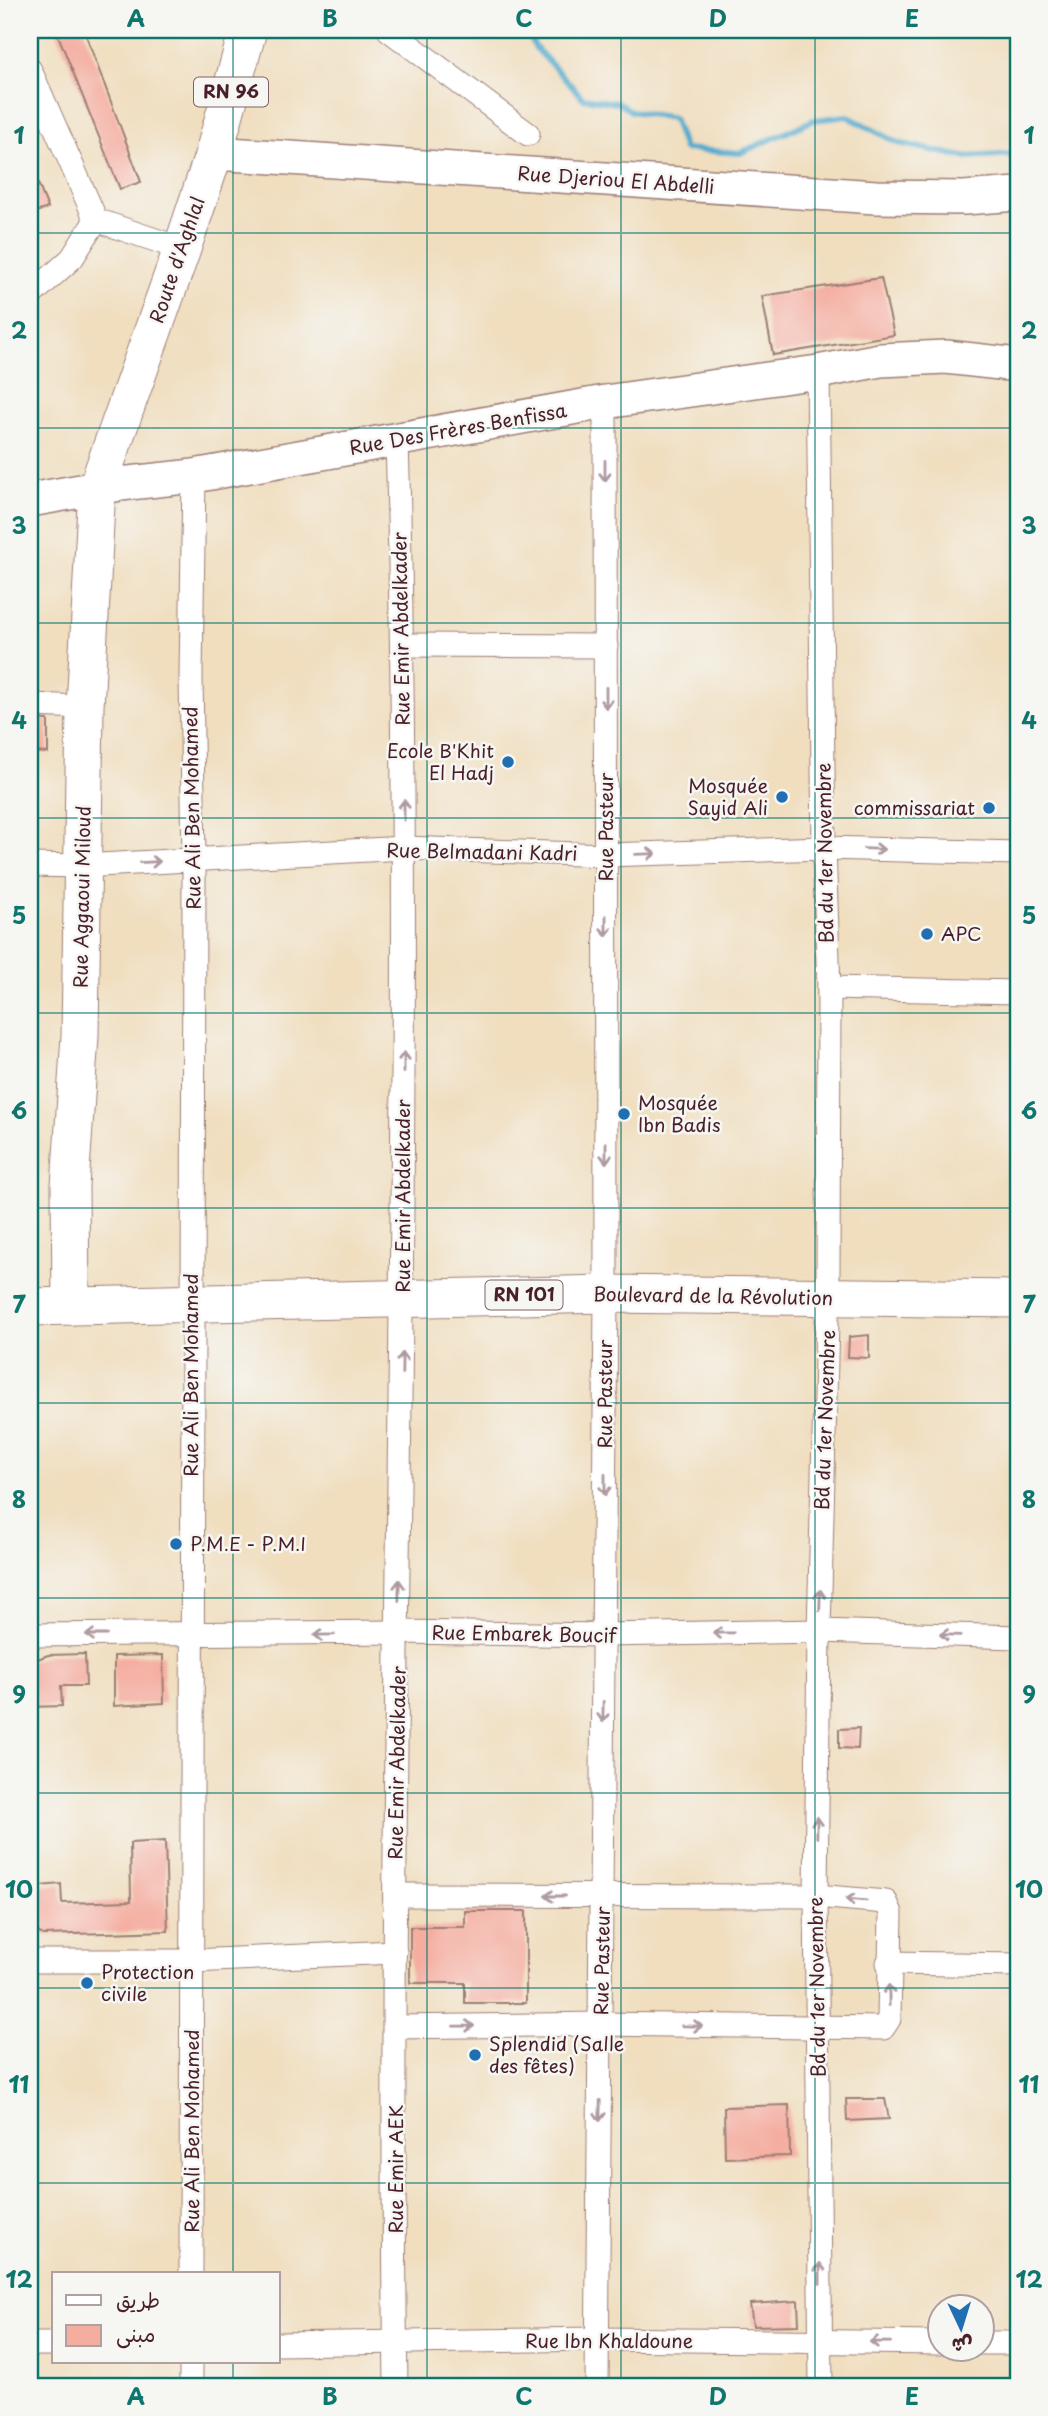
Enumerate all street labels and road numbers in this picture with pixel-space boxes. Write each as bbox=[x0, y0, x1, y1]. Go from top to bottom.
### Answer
road number: RN 96 bbox=[194, 78, 268, 106]
street label: Rue Djeriou El Abdelli bbox=[517, 158, 715, 200]
street label: Route d'Aghlal bbox=[141, 193, 211, 327]
street label: Rue Des Frères Benfissa bbox=[347, 395, 569, 461]
street label: Rue Emir Abdelkader bbox=[384, 532, 416, 726]
street label: Rue Ali Ben Mohamed bbox=[175, 706, 207, 910]
street label: Bd du 1er Novembre bbox=[808, 763, 840, 944]
street label: Rue Pasteur bbox=[591, 772, 619, 881]
street label: Rue Aggaoui Miloud bbox=[65, 806, 97, 988]
street label: Rue Belmadani Kadri bbox=[386, 835, 578, 867]
street label: Rue Emir Abdelkader bbox=[388, 1099, 416, 1293]
street label: Rue Ali Ben Mohamed bbox=[176, 1273, 204, 1477]
street label: Boulevard de la Révolution bbox=[593, 1279, 833, 1311]
road number: RN 101 bbox=[486, 1280, 562, 1310]
street label: Bd du 1er Novembre bbox=[807, 1329, 841, 1511]
street label: Rue Pasteur bbox=[590, 1339, 618, 1448]
street label: Rue Embarek Boucif bbox=[431, 1617, 618, 1649]
street label: Rue Emir Abdelkader bbox=[380, 1666, 412, 1860]
street label: Bd du 1er Novembre bbox=[800, 1897, 832, 2078]
street label: Rue Pasteur bbox=[586, 1906, 616, 2016]
street label: Rue Ali Ben Mohamed bbox=[177, 2029, 205, 2233]
street label: Rue Emir AEK bbox=[381, 2105, 409, 2233]
street label: Rue Ibn Khaldoune bbox=[525, 2326, 693, 2354]

